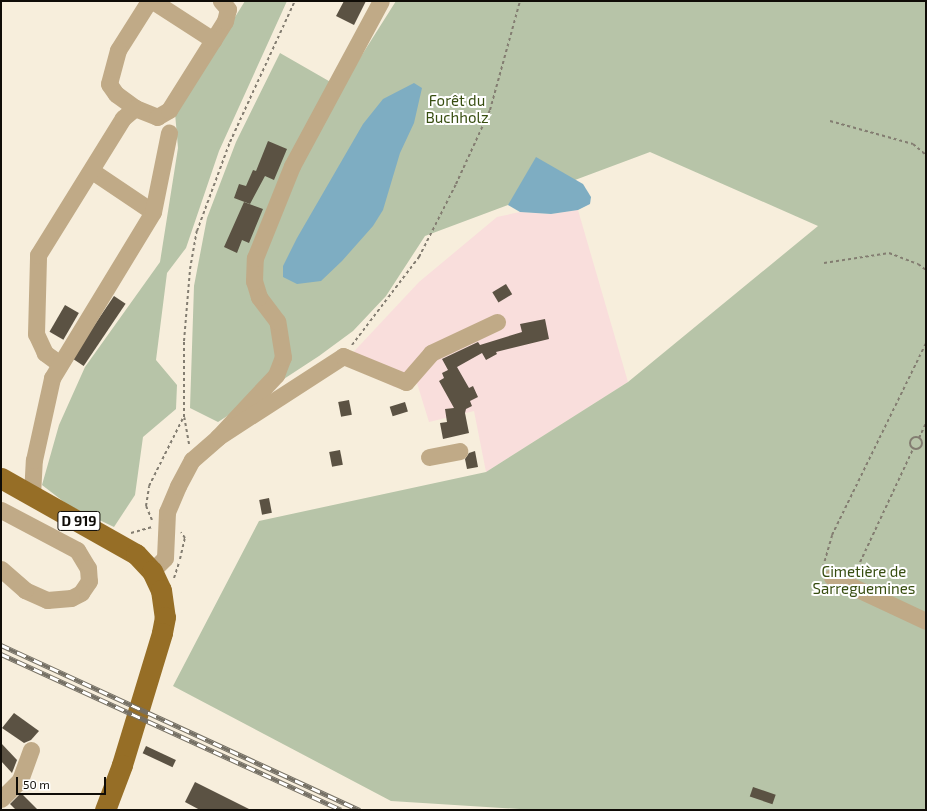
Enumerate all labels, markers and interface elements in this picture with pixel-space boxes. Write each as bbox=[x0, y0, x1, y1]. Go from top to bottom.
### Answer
park label: Forêt du Buchholz bbox=[425, 91, 489, 126]
road number: D 919 bbox=[57, 509, 101, 533]
park label: Cimetière de Sarreguemines bbox=[813, 562, 915, 597]
scale bar bbox=[18, 769, 108, 795]
text: 50 m bbox=[23, 777, 50, 791]

